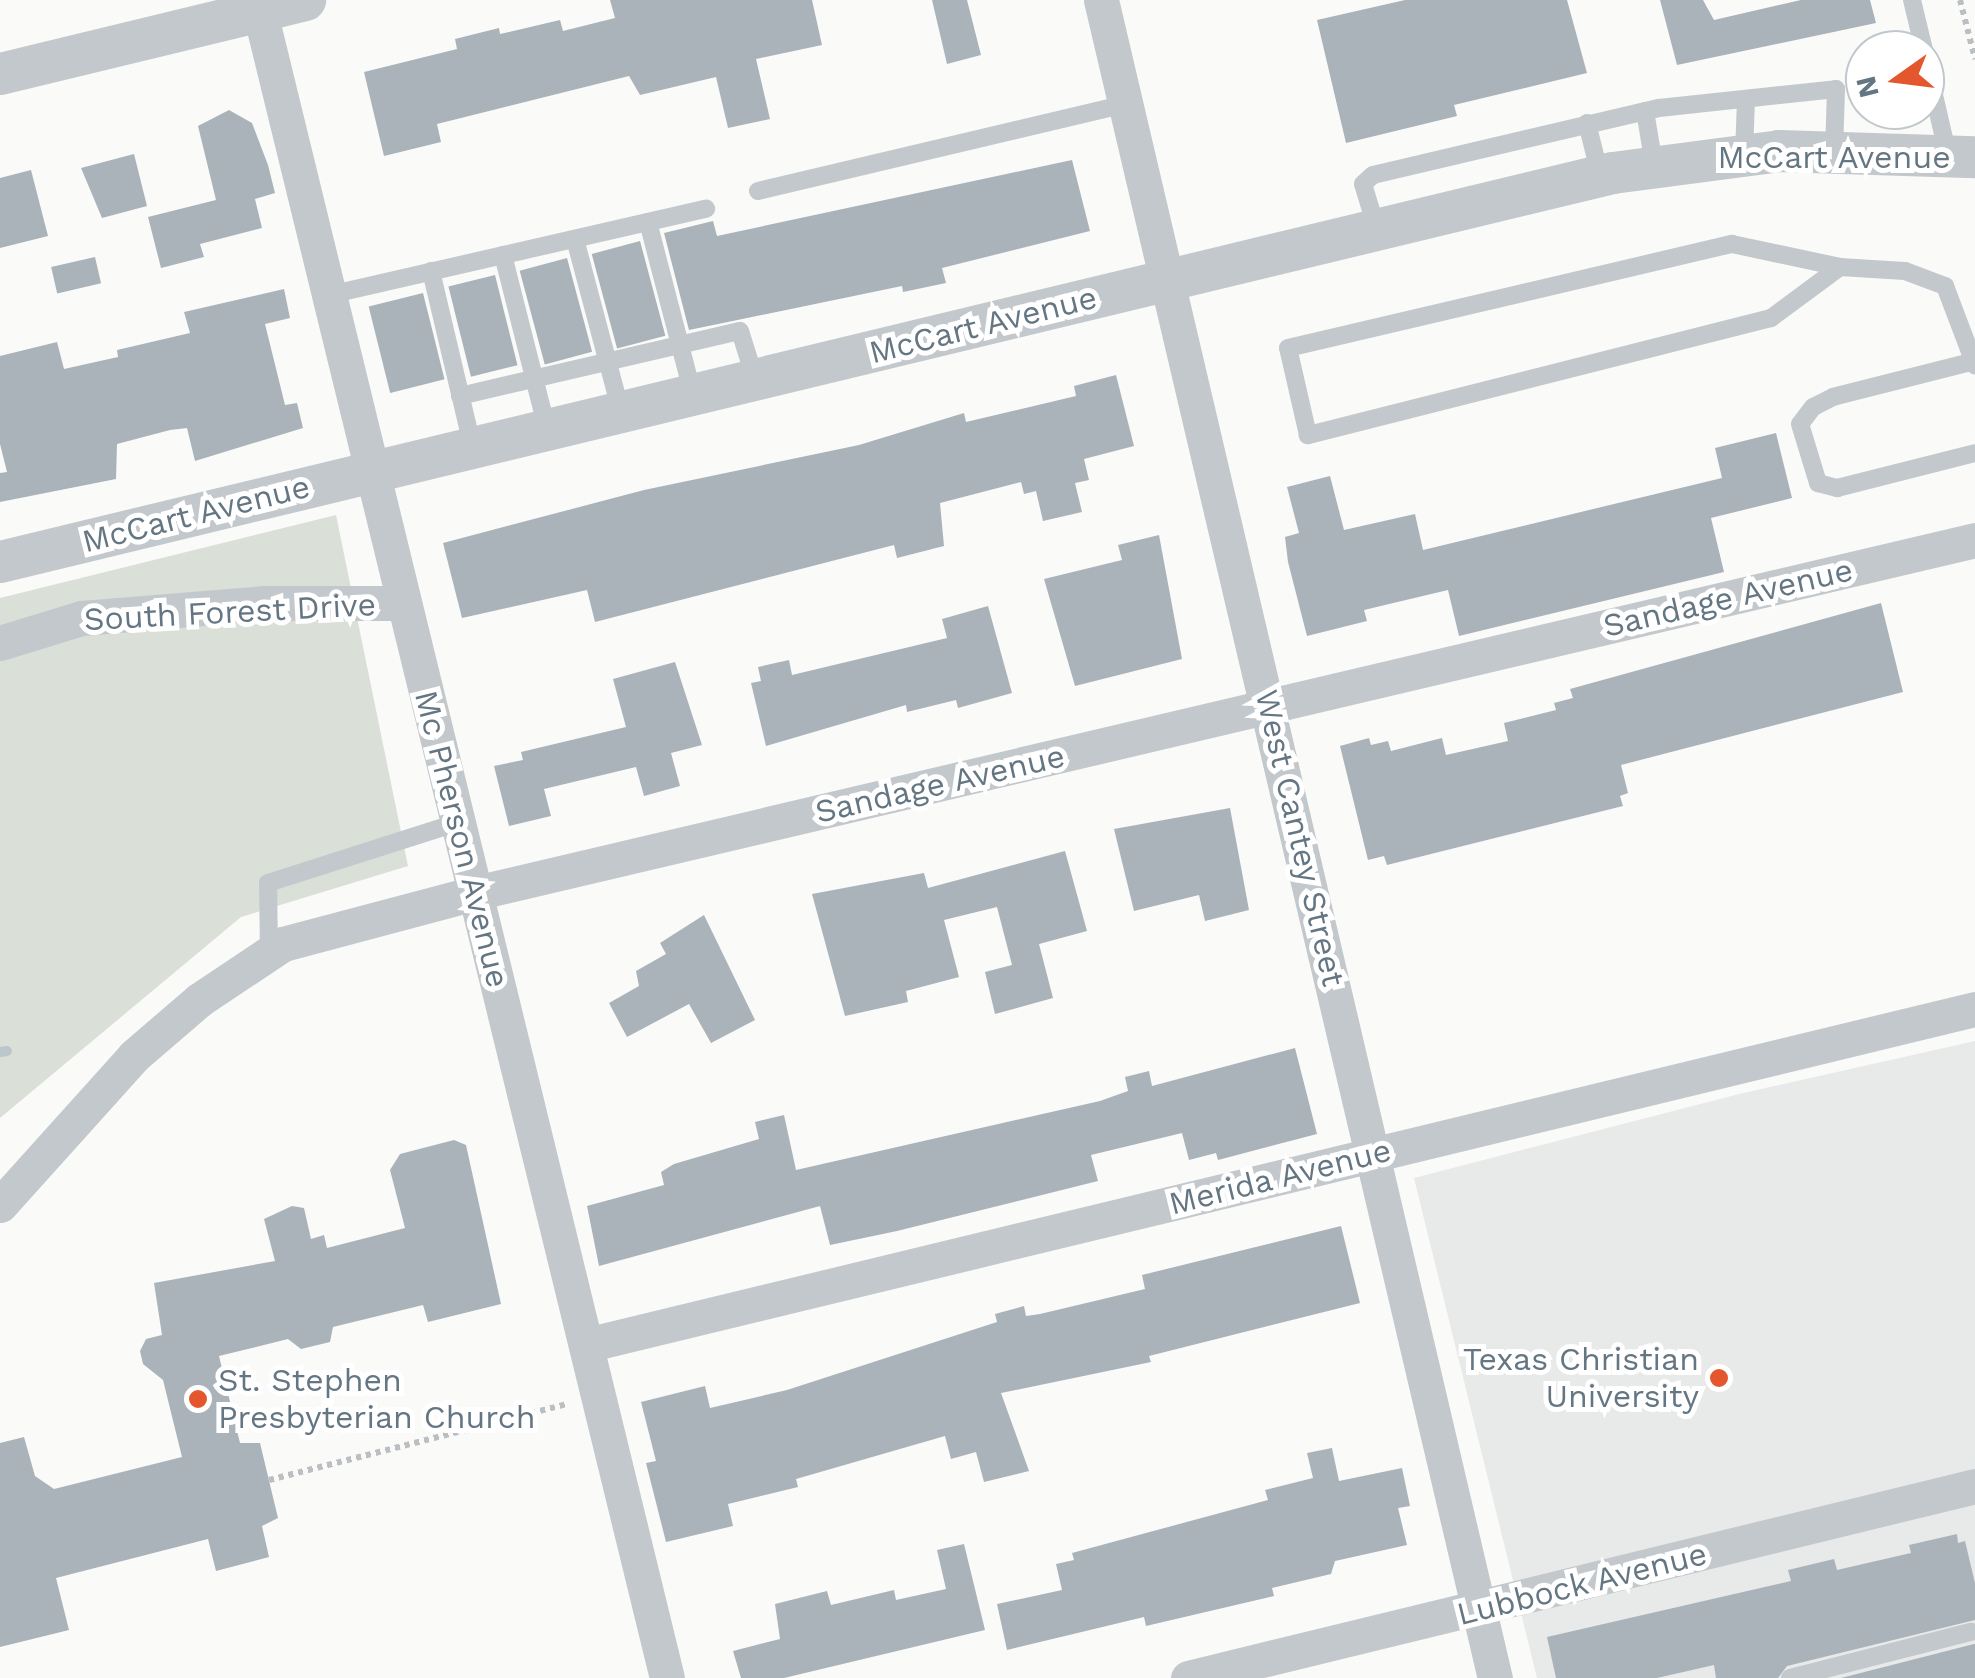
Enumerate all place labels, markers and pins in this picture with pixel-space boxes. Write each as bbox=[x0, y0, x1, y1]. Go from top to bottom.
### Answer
place label: Texas Christian University bbox=[1463, 1341, 1699, 1416]
place label: St. Stephen Presbyterian Church bbox=[218, 1362, 536, 1437]
marker: Texas Christian University bbox=[1708, 1367, 1730, 1389]
marker: St. Stephen Presbyterian Church bbox=[187, 1388, 209, 1410]

